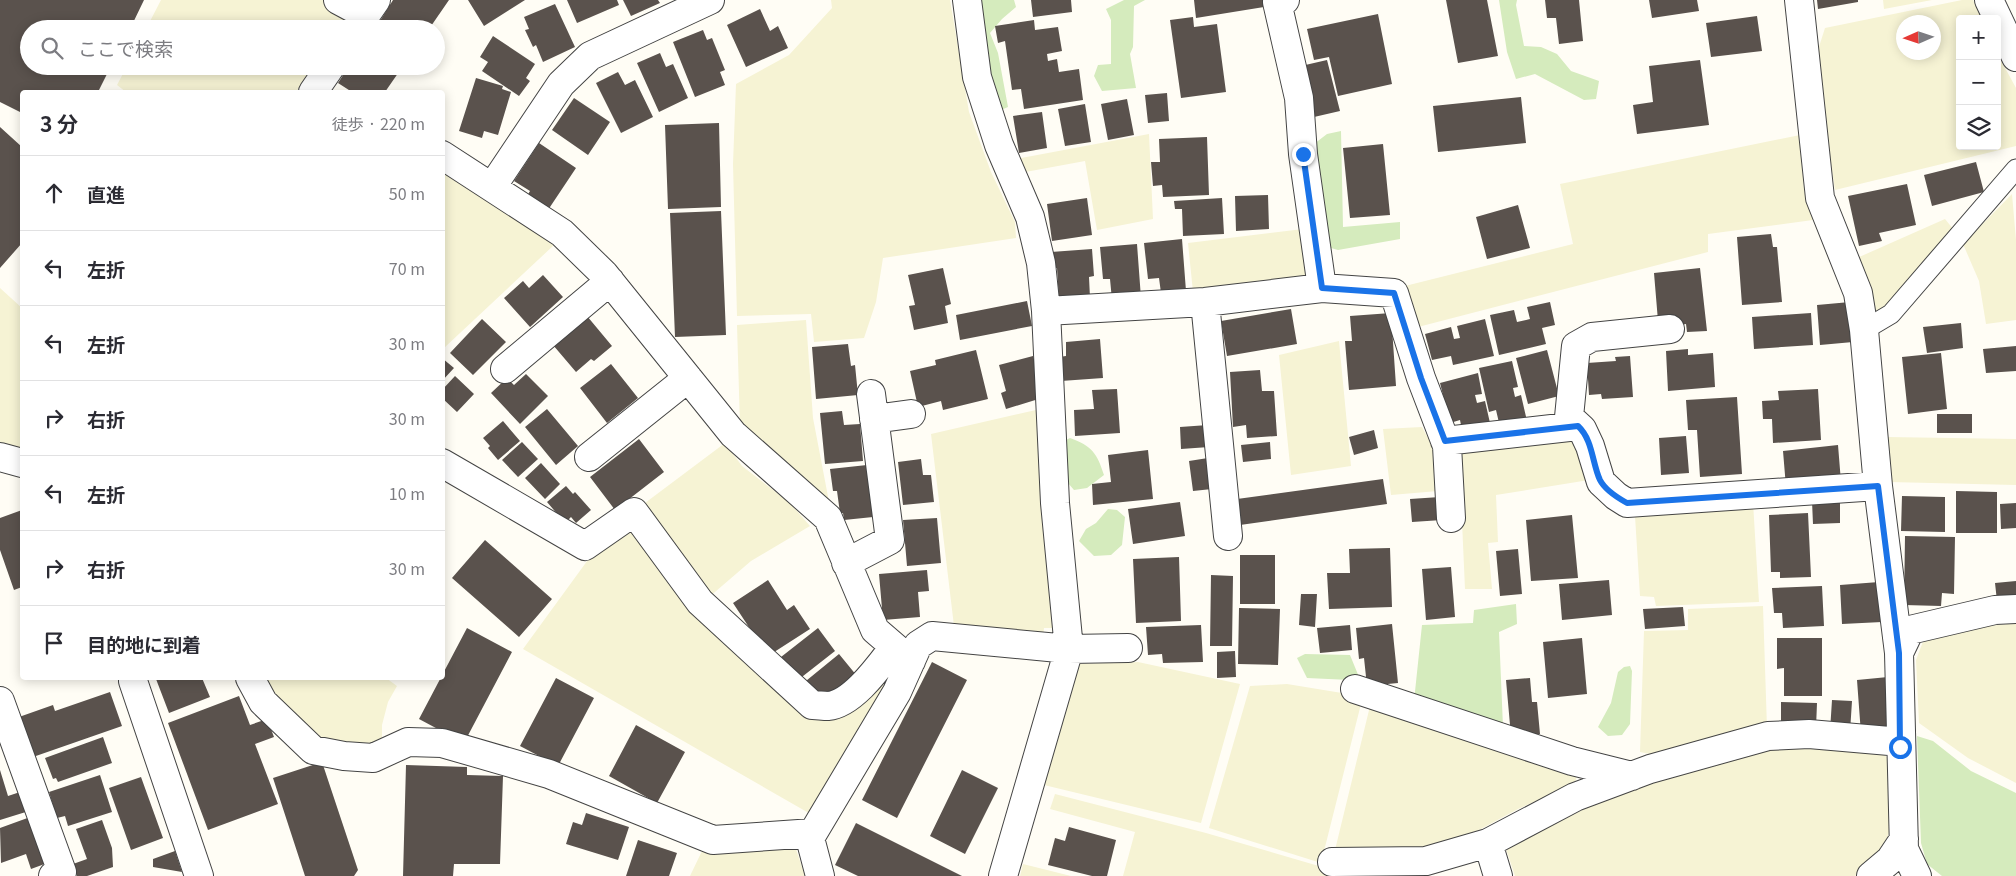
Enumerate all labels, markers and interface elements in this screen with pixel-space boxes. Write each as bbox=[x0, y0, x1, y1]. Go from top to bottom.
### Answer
north arrow bbox=[1896, 15, 1941, 60]
map controls bbox=[1956, 15, 2001, 150]
button: + bbox=[1956, 15, 2001, 60]
search box bbox=[20, 20, 445, 75]
icon: search bbox=[38, 34, 66, 62]
text: ここで検索 bbox=[78, 34, 173, 61]
button: − bbox=[1956, 60, 2001, 105]
button: layers bbox=[1956, 105, 2001, 150]
text: 3 分 bbox=[40, 108, 78, 138]
text: 徒歩 · 220 m bbox=[332, 111, 425, 135]
route end bbox=[1292, 143, 1315, 166]
icon: ahead bbox=[40, 179, 68, 207]
text: 直進 bbox=[87, 180, 125, 207]
text: 50 m bbox=[389, 181, 425, 205]
icon: left bbox=[40, 254, 68, 282]
text: 左折 bbox=[87, 255, 125, 282]
text: 70 m bbox=[389, 256, 425, 280]
icon: left bbox=[40, 329, 68, 357]
text: 左折 bbox=[87, 330, 125, 357]
text: 30 m bbox=[389, 331, 425, 355]
icon: right bbox=[40, 404, 68, 432]
text: 右折 bbox=[87, 405, 125, 432]
text: 30 m bbox=[389, 406, 425, 430]
icon: left bbox=[40, 479, 68, 507]
text: 左折 bbox=[87, 480, 125, 507]
text: 10 m bbox=[389, 481, 425, 505]
icon: right bbox=[40, 554, 68, 582]
text: 右折 bbox=[87, 555, 125, 582]
text: 30 m bbox=[389, 556, 425, 580]
icon: arrive bbox=[40, 629, 68, 657]
text: 目的地に到着 bbox=[87, 630, 201, 657]
route start bbox=[1889, 736, 1912, 759]

